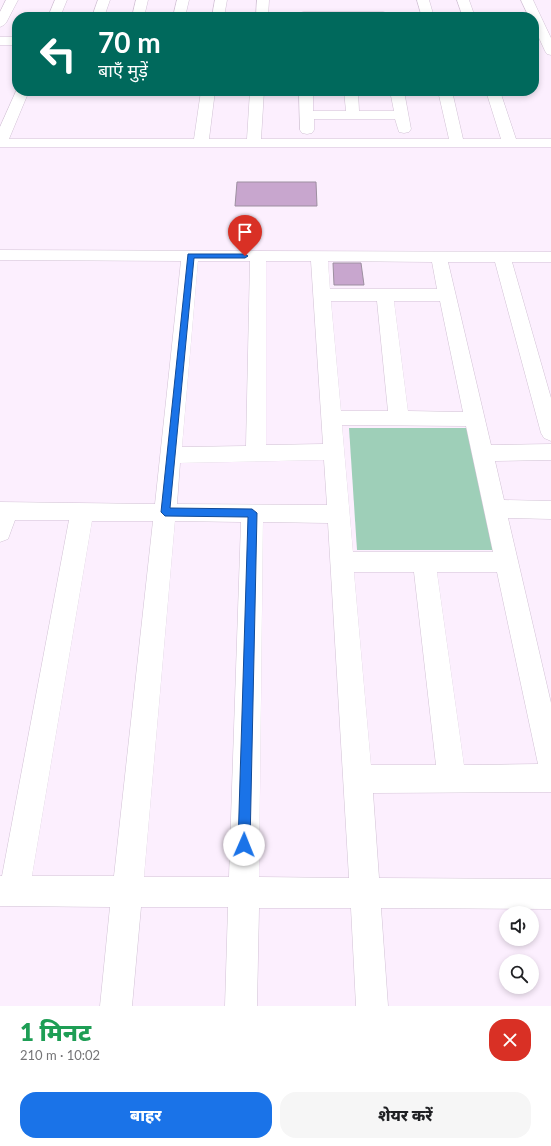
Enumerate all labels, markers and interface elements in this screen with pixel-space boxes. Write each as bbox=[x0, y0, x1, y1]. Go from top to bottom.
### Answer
text: 70 m bbox=[98, 25, 161, 59]
icon: left bbox=[32, 28, 84, 80]
text: बाएँ मुड़ें bbox=[98, 59, 148, 81]
pin bbox=[228, 215, 262, 256]
icon: arrive bbox=[234, 221, 256, 243]
position arrow bbox=[223, 824, 265, 866]
map controls bbox=[499, 906, 539, 994]
button: sound bbox=[499, 906, 539, 946]
button: search bbox=[499, 954, 539, 994]
text: 1 मिनट bbox=[20, 1017, 91, 1046]
button: close bbox=[489, 1019, 531, 1061]
text: 210 m · 10:02 bbox=[20, 1047, 100, 1063]
button: बाहर bbox=[20, 1092, 272, 1138]
button: शेयर करें bbox=[280, 1092, 531, 1138]

